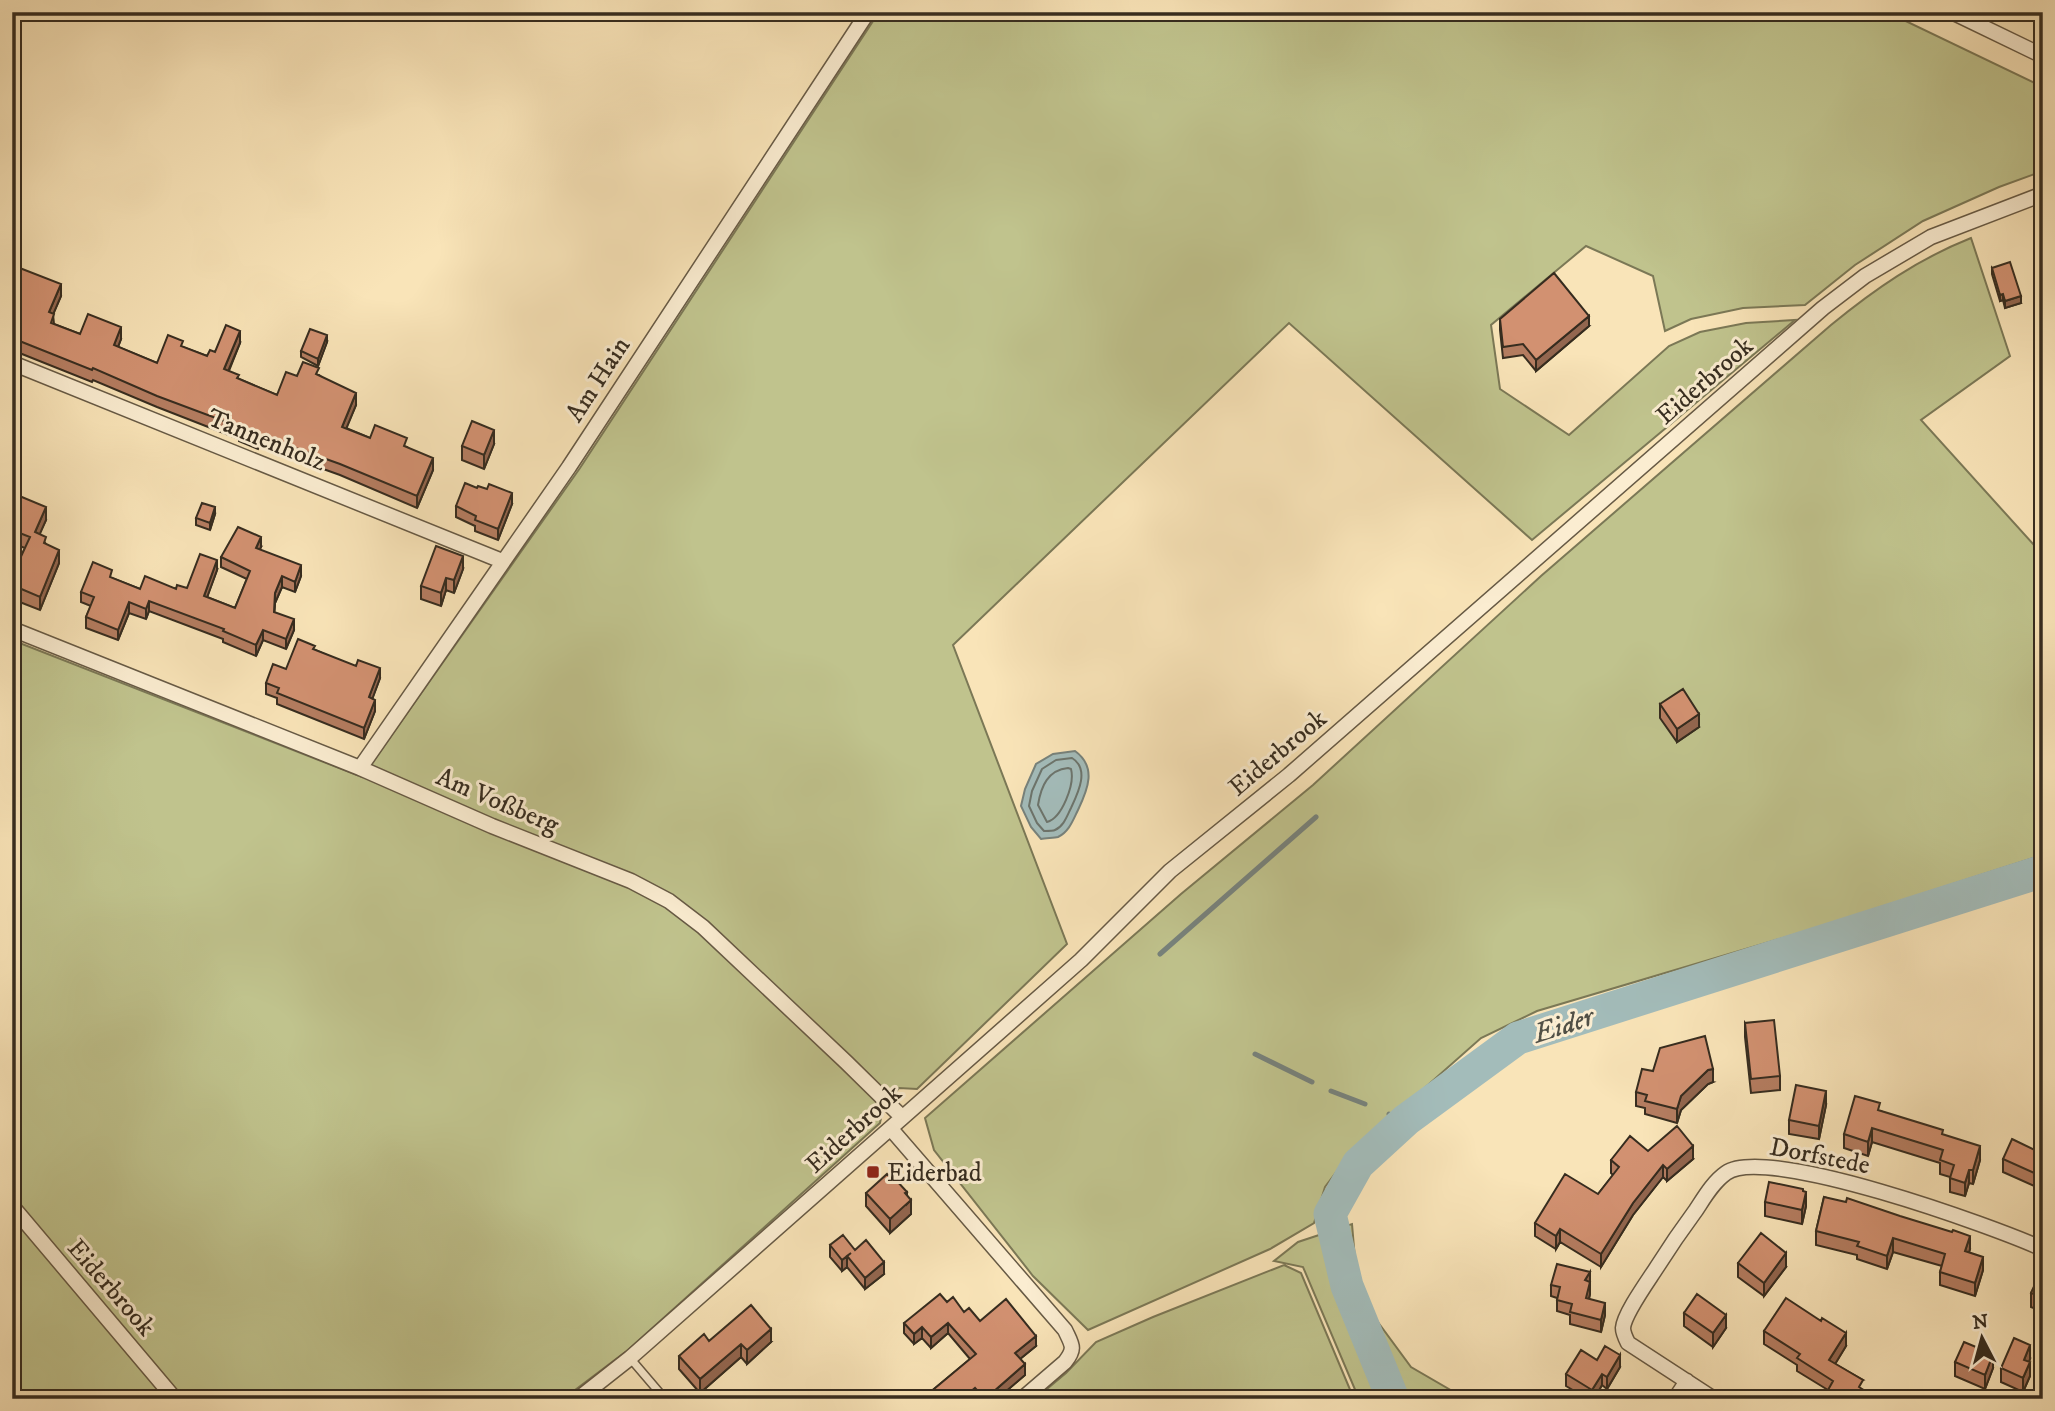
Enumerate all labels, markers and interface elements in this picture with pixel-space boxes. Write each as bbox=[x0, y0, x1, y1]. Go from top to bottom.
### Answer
street label: Eiderbrook bbox=[1649, 330, 1761, 432]
street label: Am Hain bbox=[559, 331, 638, 429]
street label: Tannenholz bbox=[202, 402, 331, 479]
street label: Eiderbrook bbox=[1222, 702, 1334, 804]
street label: Am Voßberg bbox=[431, 761, 564, 842]
water label: Eider bbox=[1527, 999, 1600, 1052]
street label: Eiderbrook bbox=[799, 1077, 909, 1181]
street label: Dorfstede bbox=[1767, 1131, 1873, 1182]
place label: Eiderbad bbox=[887, 1157, 982, 1190]
marker: Eiderbad bbox=[865, 1164, 881, 1180]
street label: Eiderbrook bbox=[60, 1232, 162, 1344]
north arrow bbox=[1946, 1302, 2016, 1372]
text: N bbox=[1971, 1310, 1990, 1335]

